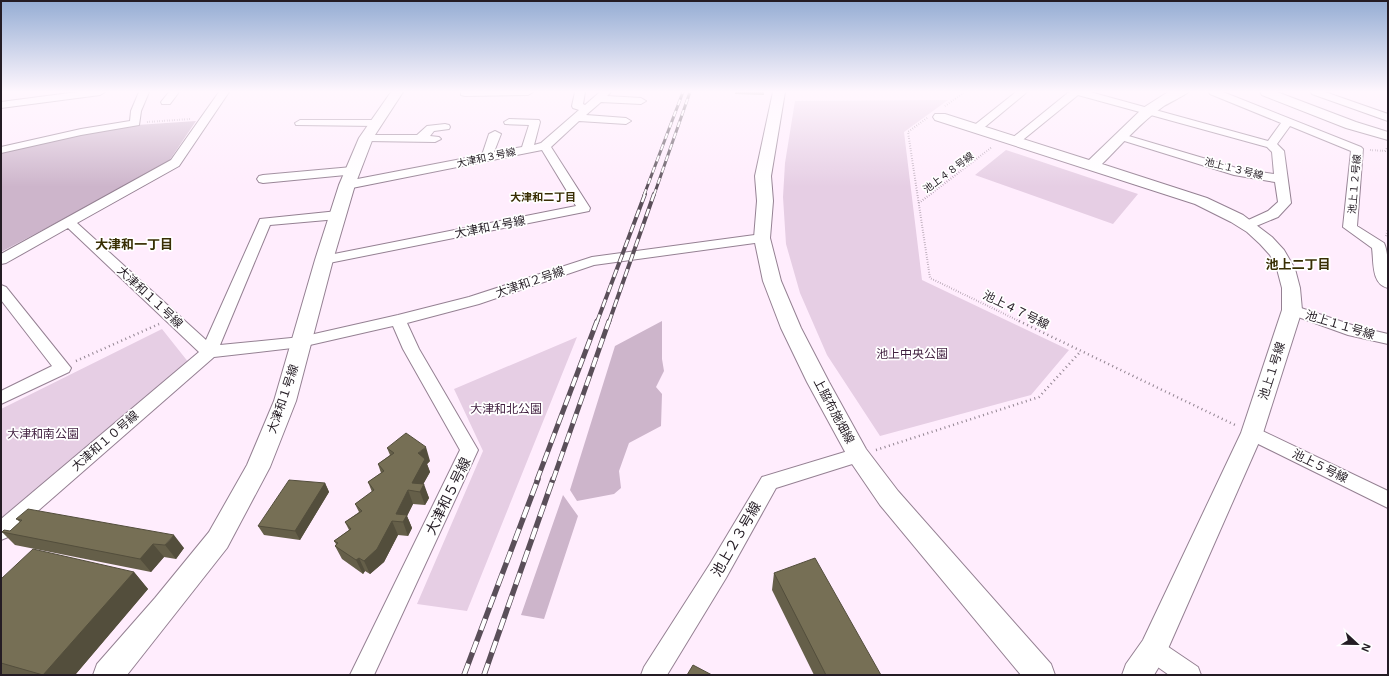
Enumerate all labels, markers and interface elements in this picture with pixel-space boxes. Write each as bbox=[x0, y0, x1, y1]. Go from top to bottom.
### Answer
street label: 大津和３号線 bbox=[456, 146, 517, 169]
street label: 池上４８号線 bbox=[921, 150, 976, 195]
street label: 池上１２号線 bbox=[1346, 154, 1363, 214]
street label: 池上１３号線 bbox=[1203, 156, 1264, 181]
district label: 大津和二丁目 bbox=[510, 191, 576, 203]
street label: 大津和４号線 bbox=[453, 213, 527, 241]
district label: 大津和一丁目 bbox=[95, 237, 173, 252]
district label: 池上二丁目 bbox=[1265, 257, 1331, 272]
street label: 大津和１１号線 bbox=[115, 263, 185, 331]
street label: 大津和２号線 bbox=[494, 264, 566, 300]
street label: 池上４７号線 bbox=[981, 288, 1051, 332]
street label: 池上１１号線 bbox=[1304, 308, 1376, 342]
street label: 池上１号線 bbox=[1256, 340, 1288, 402]
park label: 池上中央公園 bbox=[876, 347, 948, 361]
street label: 大津和１号線 bbox=[265, 363, 301, 435]
street label: 上脇布施畑線 bbox=[811, 376, 857, 446]
park label: 大津和北公園 bbox=[470, 402, 542, 416]
street label: 大津和１０号線 bbox=[69, 408, 141, 474]
park label: 大津和南公園 bbox=[7, 427, 79, 441]
street label: 池上５号線 bbox=[1290, 447, 1350, 485]
street label: 大津和５号線 bbox=[422, 455, 474, 537]
street label: 池上２３号線 bbox=[708, 499, 764, 579]
north arrow bbox=[1337, 624, 1377, 664]
text: N bbox=[1359, 642, 1373, 654]

